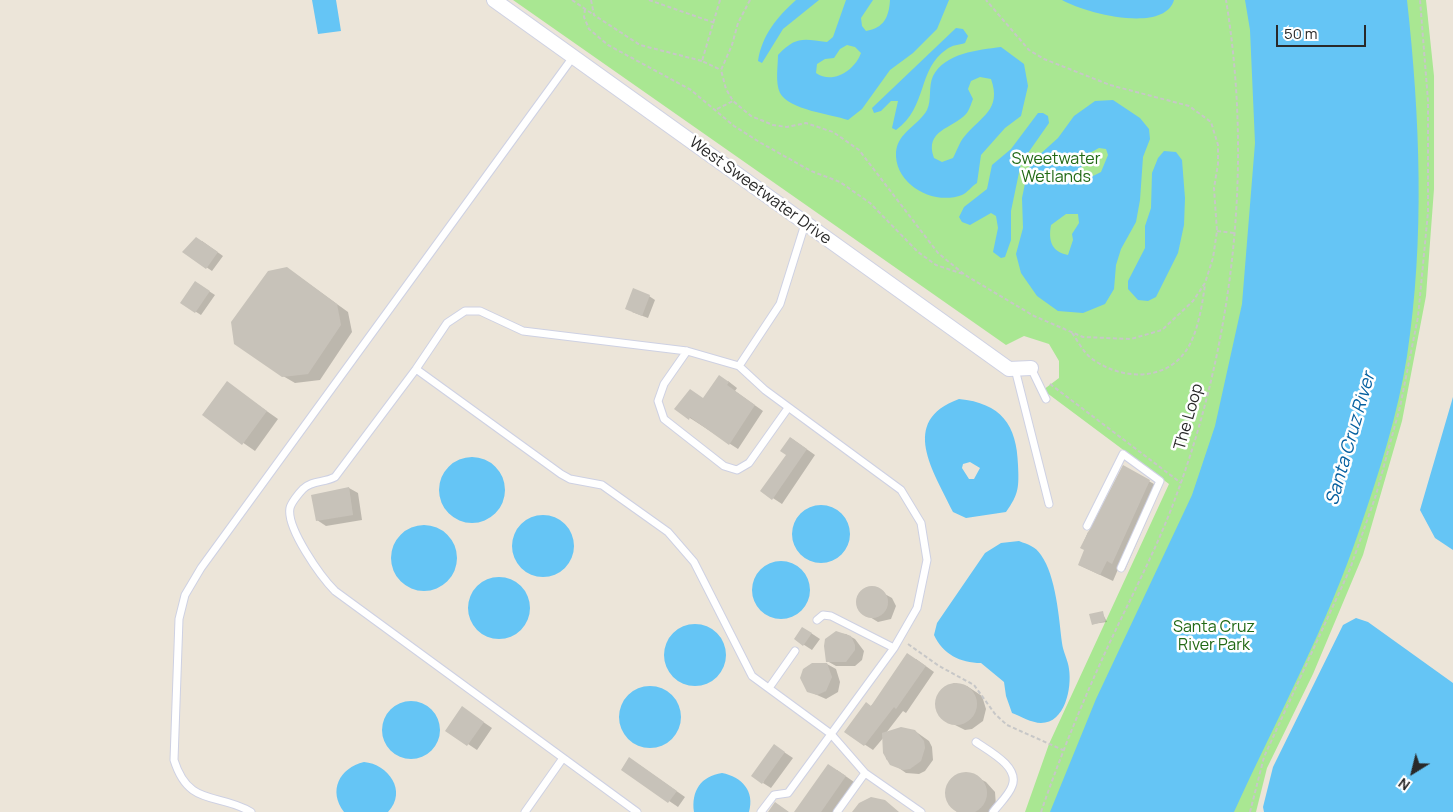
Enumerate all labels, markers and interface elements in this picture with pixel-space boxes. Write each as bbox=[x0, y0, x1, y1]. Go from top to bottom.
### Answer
scale bar bbox=[1278, 15, 1368, 47]
text: 50 m bbox=[1284, 23, 1318, 44]
street label: West Sweetwater Drive bbox=[685, 133, 835, 249]
park label: Sweetwater Wetlands bbox=[1012, 150, 1100, 188]
water label: Santa Cruz River bbox=[1322, 370, 1380, 508]
street label: The Loop bbox=[1170, 382, 1208, 452]
park label: Santa Cruz River Park bbox=[1173, 618, 1255, 656]
north arrow bbox=[1388, 747, 1438, 797]
text: N bbox=[1394, 774, 1414, 795]

